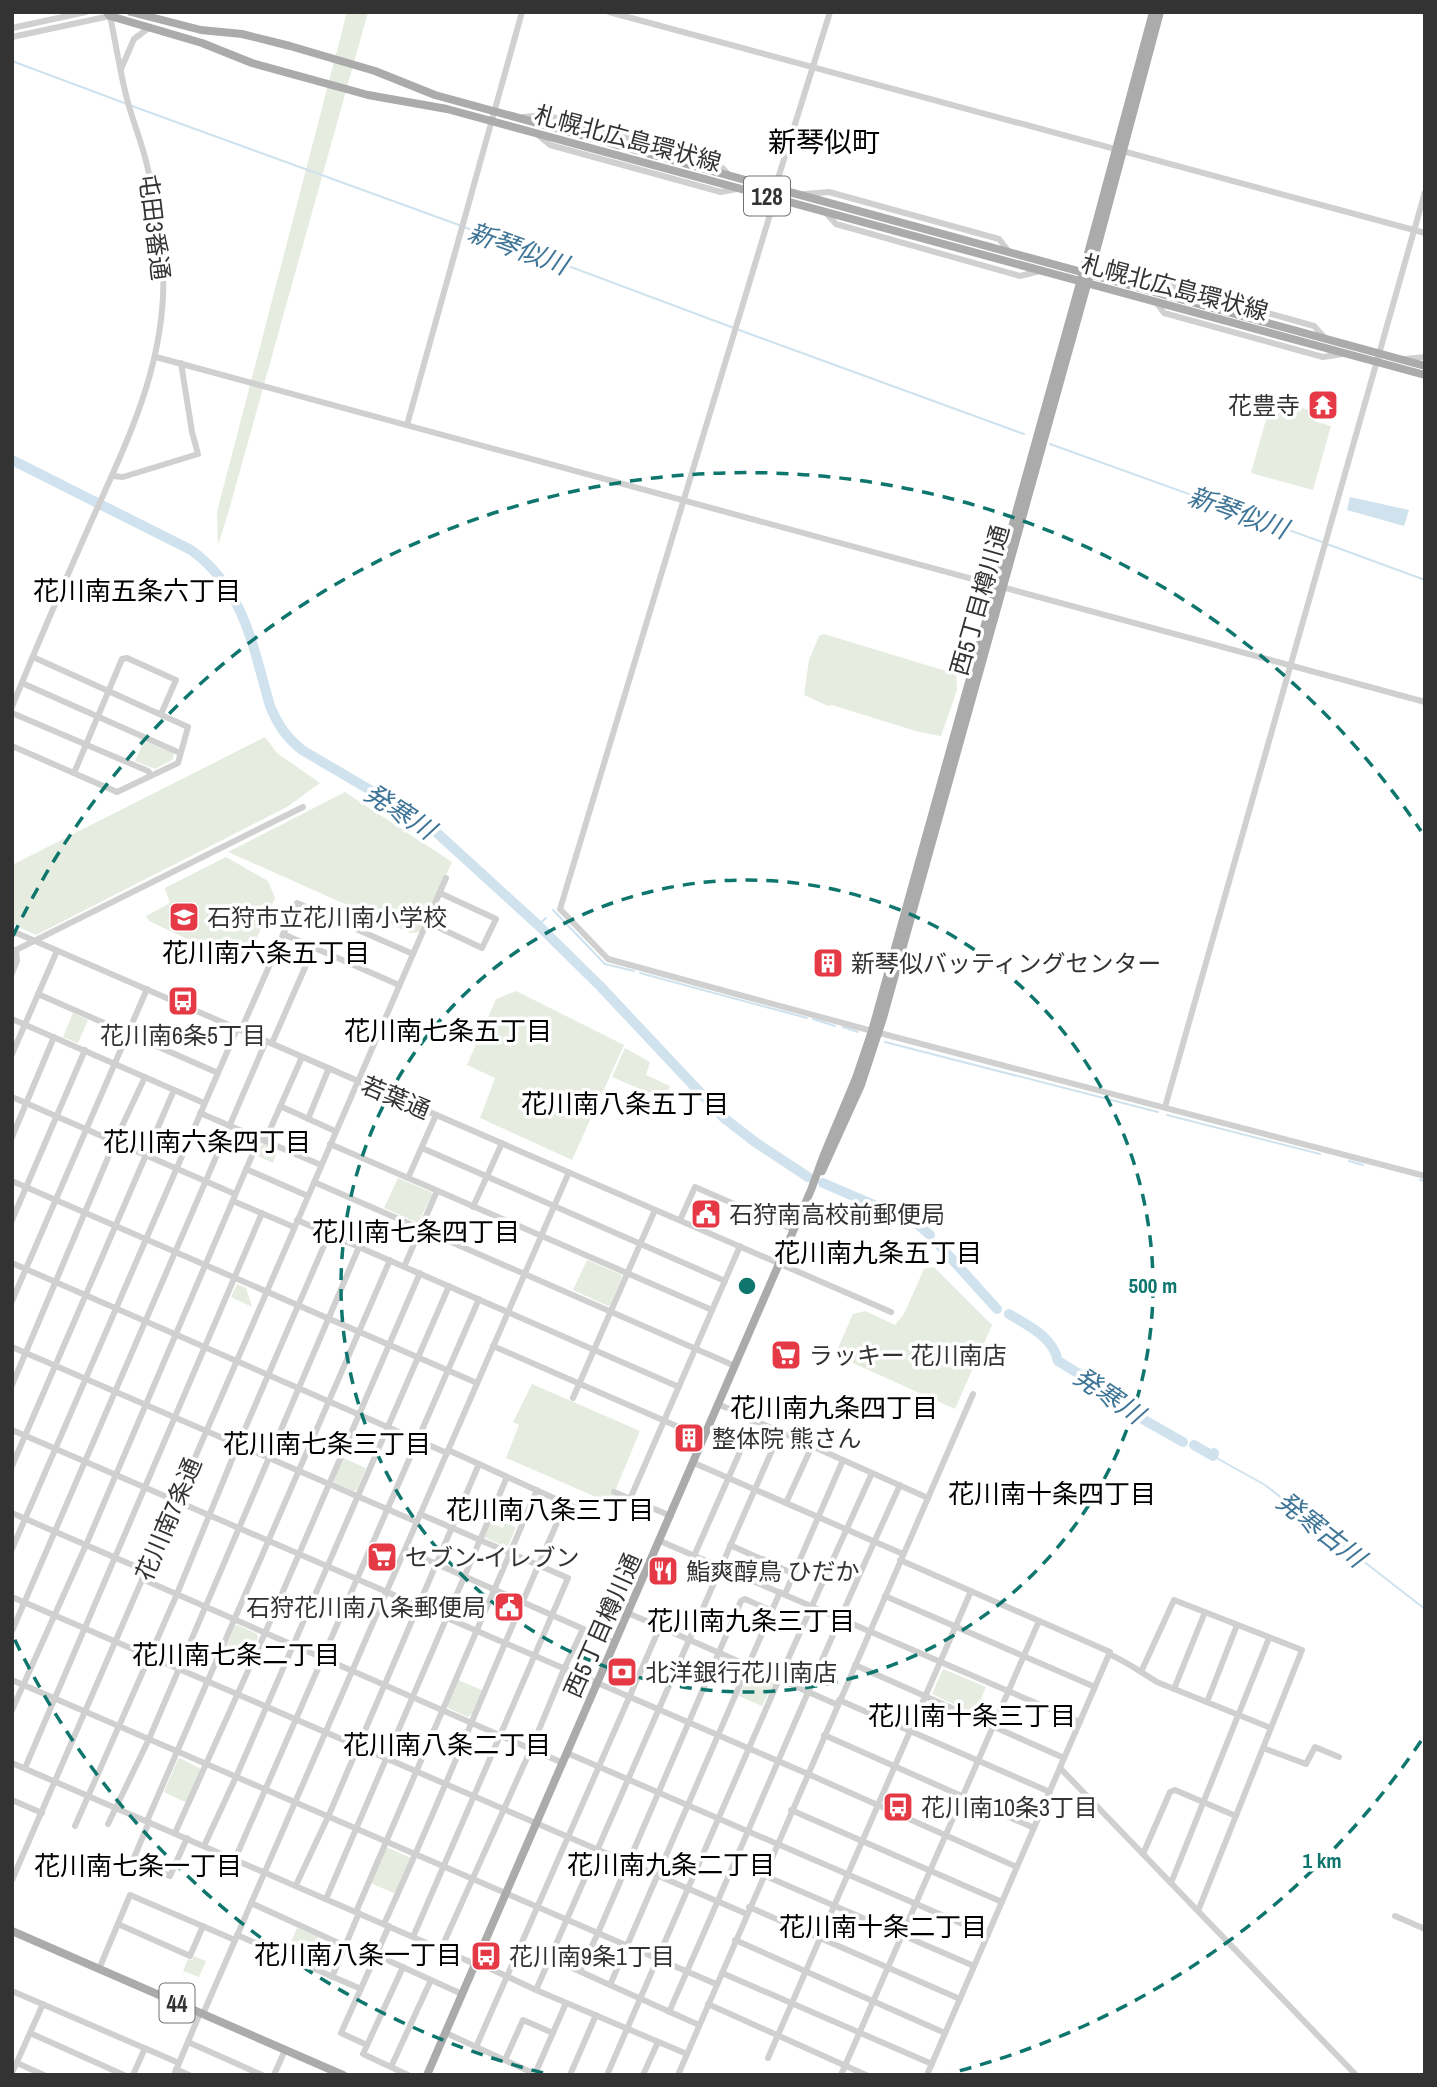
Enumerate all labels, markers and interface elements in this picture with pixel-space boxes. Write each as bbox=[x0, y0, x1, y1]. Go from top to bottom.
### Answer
street label: 札幌北広島環状線 bbox=[531, 98, 725, 178]
district label: 新琴似町 bbox=[768, 123, 880, 161]
street label: 屯田3番通 bbox=[133, 172, 177, 282]
road number: 128 bbox=[744, 176, 790, 216]
water label: 新琴似川 bbox=[463, 214, 576, 283]
street label: 札幌北広島環状線 bbox=[1078, 247, 1272, 327]
temple icon: 花豊寺 bbox=[1306, 388, 1340, 422]
place label: 花豊寺 bbox=[1228, 389, 1300, 421]
water label: 新琴似川 bbox=[1183, 478, 1296, 547]
street label: 西5丁目樽川通 bbox=[942, 521, 1016, 679]
district label: 花川南五条六丁目 bbox=[33, 573, 241, 608]
water label: 発寒川 bbox=[358, 775, 445, 849]
school or university icon: 石狩市立花川南小学校 bbox=[167, 900, 201, 934]
place label: 石狩市立花川南小学校 bbox=[207, 901, 447, 933]
district label: 花川南六条五丁目 bbox=[162, 935, 370, 970]
building icon: 新琴似バッティングセンター bbox=[811, 946, 845, 980]
place label: 新琴似バッティングセンター bbox=[851, 947, 1162, 979]
bus stop icon: 花川南6条5丁目 bbox=[166, 984, 200, 1018]
district label: 花川南七条五丁目 bbox=[344, 1013, 552, 1048]
place label: 花川南6条5丁目 bbox=[100, 1019, 266, 1051]
street label: 若葉通 bbox=[357, 1068, 435, 1126]
district label: 花川南八条五丁目 bbox=[521, 1086, 729, 1121]
district label: 花川南六条四丁目 bbox=[103, 1124, 311, 1159]
public building icon: 石狩南高校前郵便局 bbox=[689, 1197, 723, 1231]
place label: 石狩南高校前郵便局 bbox=[729, 1198, 945, 1230]
district label: 花川南七条四丁目 bbox=[312, 1214, 520, 1249]
district label: 花川南九条五丁目 bbox=[774, 1235, 982, 1270]
text: 500 m bbox=[1129, 1271, 1177, 1300]
centre of rings bbox=[735, 1274, 759, 1298]
supermarket icon: ラッキー 花川南店 bbox=[769, 1338, 803, 1372]
place label: ラッキー 花川南店 bbox=[809, 1339, 1006, 1371]
water label: 発寒川 bbox=[1067, 1359, 1154, 1433]
district label: 花川南九条四丁目 bbox=[730, 1390, 938, 1425]
building icon: 整体院 熊さん bbox=[672, 1421, 706, 1455]
place label: 整体院 熊さん bbox=[712, 1422, 861, 1454]
district label: 花川南七条三丁目 bbox=[223, 1426, 431, 1461]
street label: 花川南7条通 bbox=[128, 1452, 208, 1586]
district label: 花川南十条四丁目 bbox=[948, 1476, 1156, 1511]
water label: 発寒古川 bbox=[1269, 1483, 1375, 1577]
district label: 花川南八条三丁目 bbox=[446, 1492, 654, 1527]
supermarket icon: セブン-イレブン bbox=[365, 1540, 399, 1574]
place label: セブン-イレブン bbox=[405, 1541, 580, 1573]
street label: 西5丁目樽川通 bbox=[556, 1548, 648, 1702]
restaurant icon: 鮨爽醇鳥 ひだか bbox=[646, 1554, 680, 1588]
place label: 鮨爽醇鳥 ひだか bbox=[686, 1555, 859, 1587]
public building icon: 石狩花川南八条郵便局 bbox=[492, 1590, 526, 1624]
place label: 石狩花川南八条郵便局 bbox=[246, 1591, 486, 1623]
district label: 花川南九条三丁目 bbox=[647, 1603, 855, 1638]
district label: 花川南七条二丁目 bbox=[132, 1637, 340, 1672]
bank icon: 北洋銀行花川南店 bbox=[605, 1655, 639, 1689]
place label: 北洋銀行花川南店 bbox=[645, 1656, 837, 1688]
district label: 花川南十条三丁目 bbox=[868, 1698, 1076, 1733]
district label: 花川南八条二丁目 bbox=[343, 1727, 551, 1762]
bus stop icon: 花川南10条3丁目 bbox=[881, 1790, 915, 1824]
place label: 花川南10条3丁目 bbox=[921, 1791, 1098, 1823]
text: 1 km bbox=[1302, 1846, 1342, 1875]
district label: 花川南九条二丁目 bbox=[567, 1847, 775, 1882]
district label: 花川南七条一丁目 bbox=[34, 1848, 242, 1883]
district label: 花川南十条二丁目 bbox=[779, 1909, 987, 1944]
district label: 花川南八条一丁目 bbox=[254, 1937, 462, 1972]
bus stop icon: 花川南9条1丁目 bbox=[469, 1939, 503, 1973]
place label: 花川南9条1丁目 bbox=[509, 1940, 675, 1972]
road number: 44 bbox=[160, 1984, 194, 2022]

